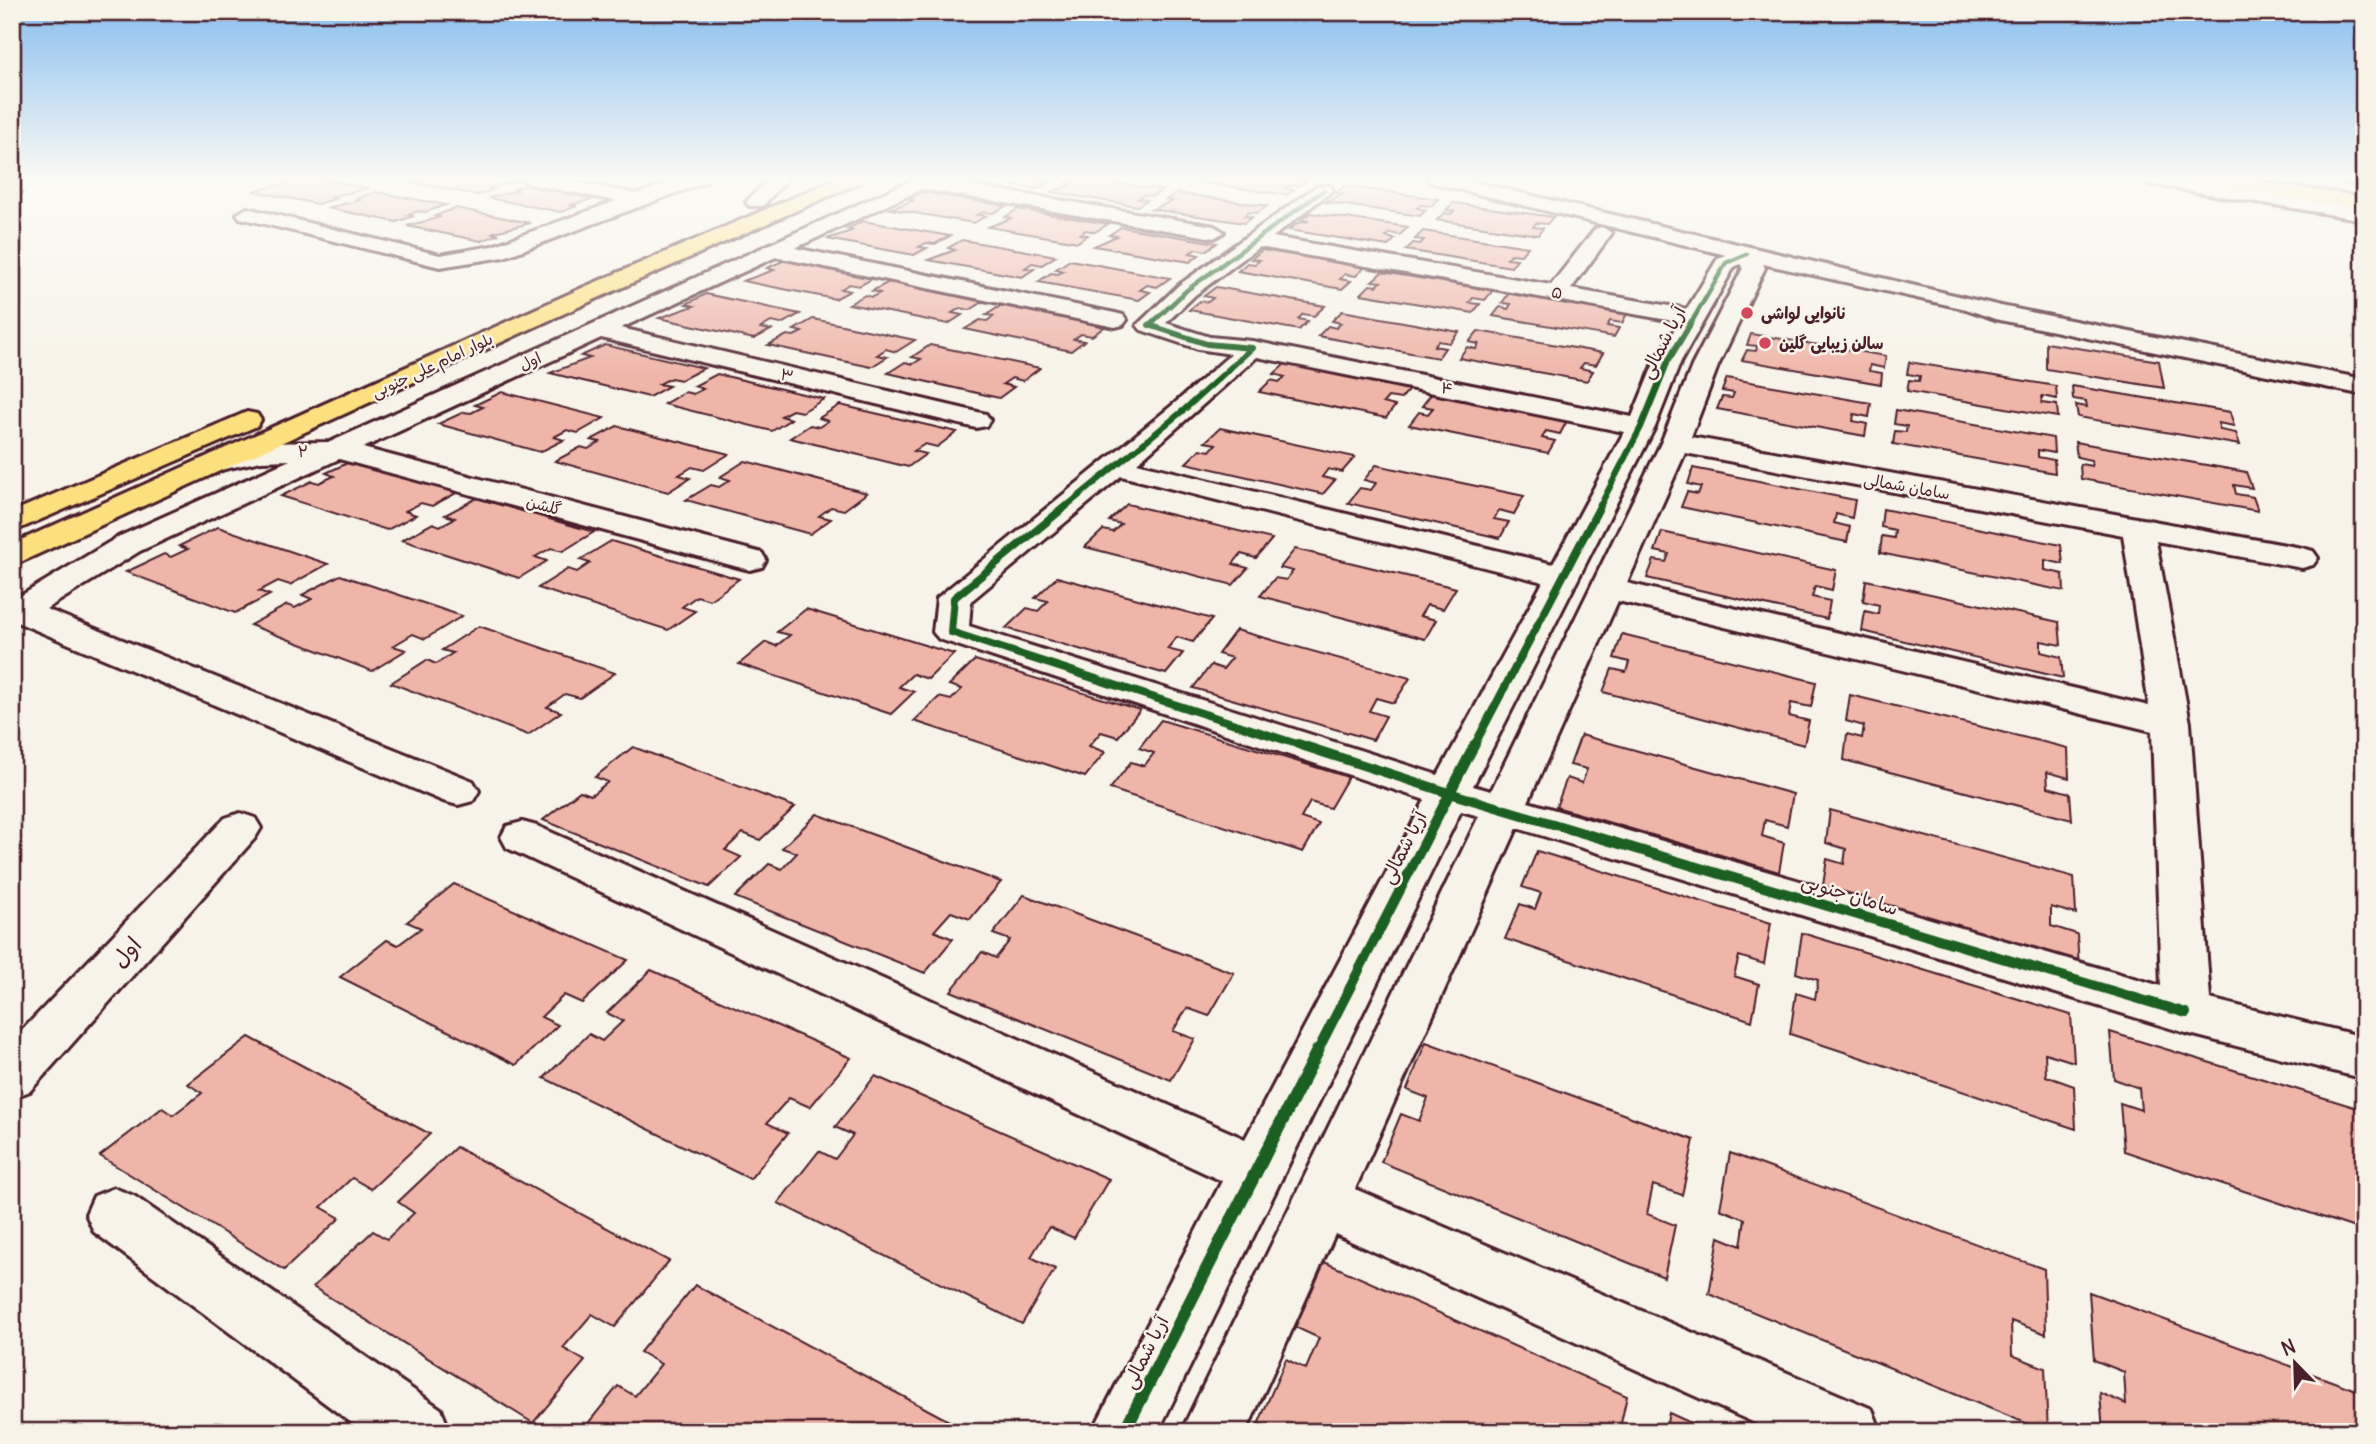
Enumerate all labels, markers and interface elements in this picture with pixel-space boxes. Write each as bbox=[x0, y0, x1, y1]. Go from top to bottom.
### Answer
street label: ۵ bbox=[1550, 281, 1564, 303]
street label: آریا شمالی bbox=[1633, 300, 1692, 383]
place label: نانوایی لواشی bbox=[1761, 303, 1847, 325]
marker: نانوایی لواشی bbox=[1739, 305, 1755, 321]
street label: بلوار امام علی جنوبی bbox=[368, 328, 497, 405]
place label: سالن زیبایی گلین bbox=[1779, 333, 1884, 354]
marker: سالن زیبایی گلین bbox=[1757, 335, 1773, 351]
street label: اول bbox=[516, 347, 544, 375]
street label: ۳ bbox=[778, 364, 796, 386]
street label: ۴ bbox=[1439, 377, 1455, 399]
street label: ۲ bbox=[297, 441, 309, 461]
street label: سامان شمالی bbox=[1862, 469, 1952, 504]
street label: گلشن bbox=[524, 491, 564, 519]
street label: آریا شمالی bbox=[1374, 805, 1433, 888]
street label: سامان جنوبی bbox=[1799, 868, 1901, 921]
street label: اول bbox=[105, 931, 147, 973]
street label: آریا شمالی bbox=[1116, 1310, 1175, 1393]
north arrow bbox=[2260, 1328, 2330, 1398]
text: N bbox=[2278, 1334, 2299, 1361]

